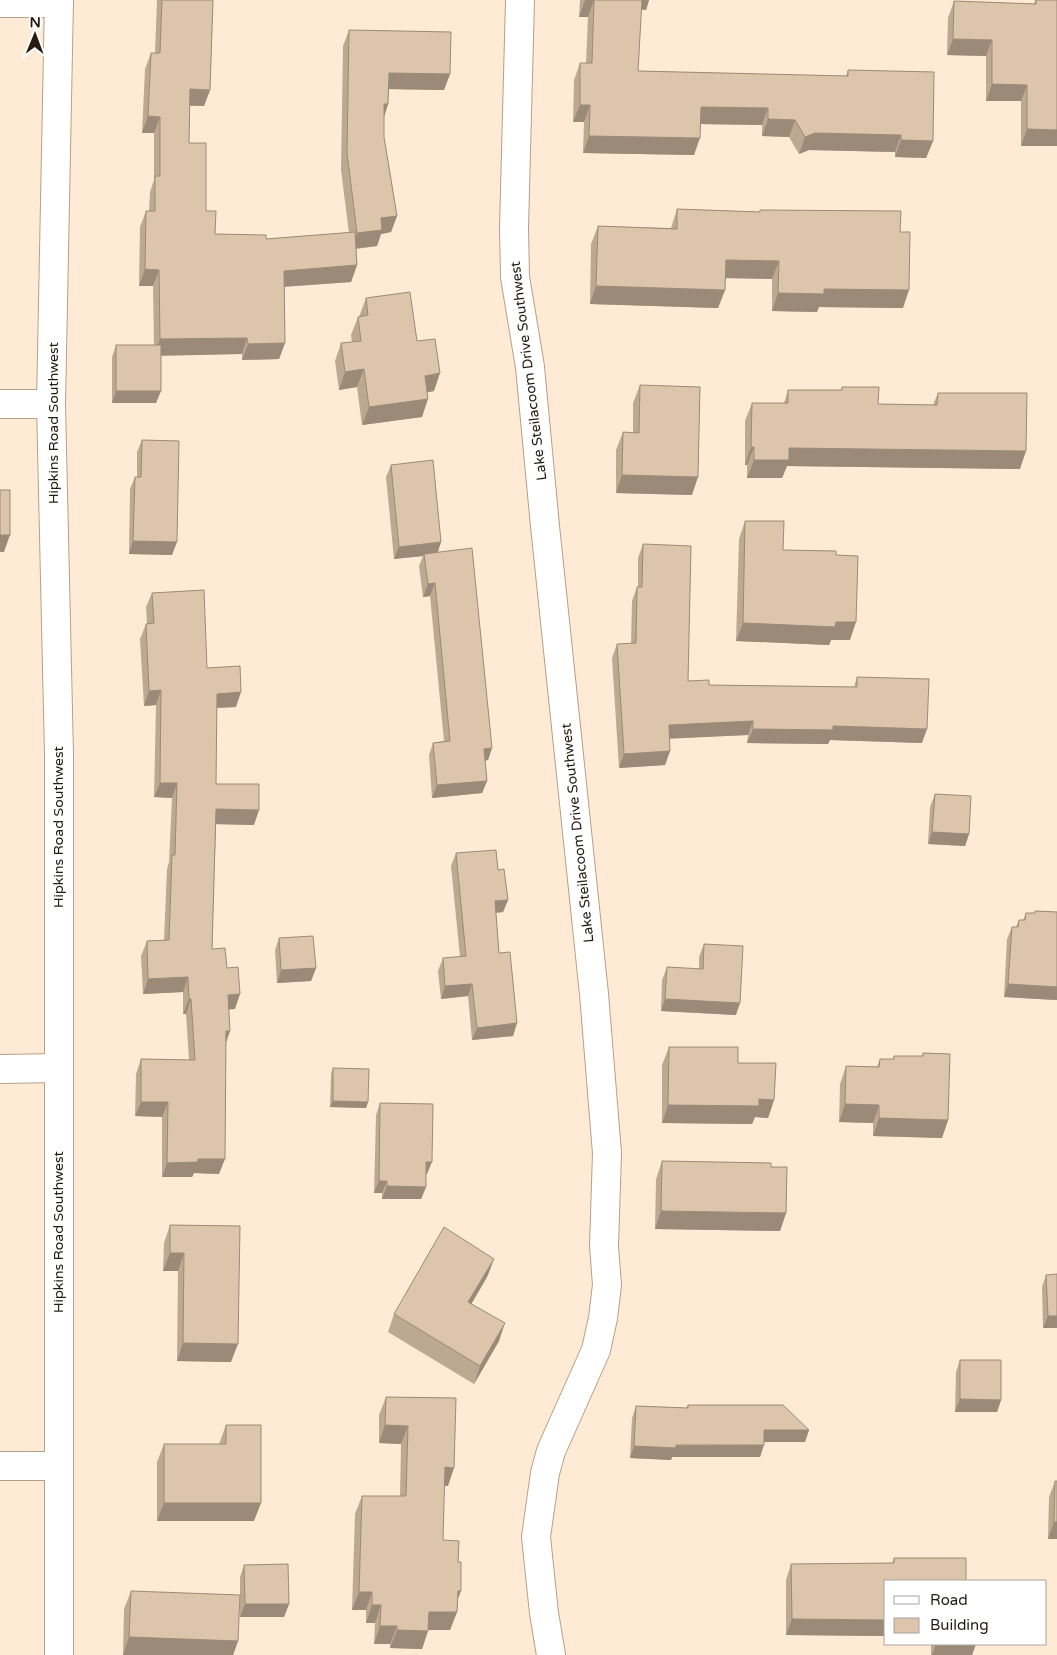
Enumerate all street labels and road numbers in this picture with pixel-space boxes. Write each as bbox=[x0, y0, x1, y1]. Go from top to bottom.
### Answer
street label: Lake Steilacoom Drive Southwest bbox=[507, 260, 550, 482]
street label: Hipkins Road Southwest bbox=[45, 341, 62, 504]
street label: Lake Steilacoom Drive Southwest bbox=[557, 722, 597, 944]
street label: Hipkins Road Southwest bbox=[50, 745, 67, 908]
street label: Hipkins Road Southwest bbox=[50, 1150, 67, 1313]

